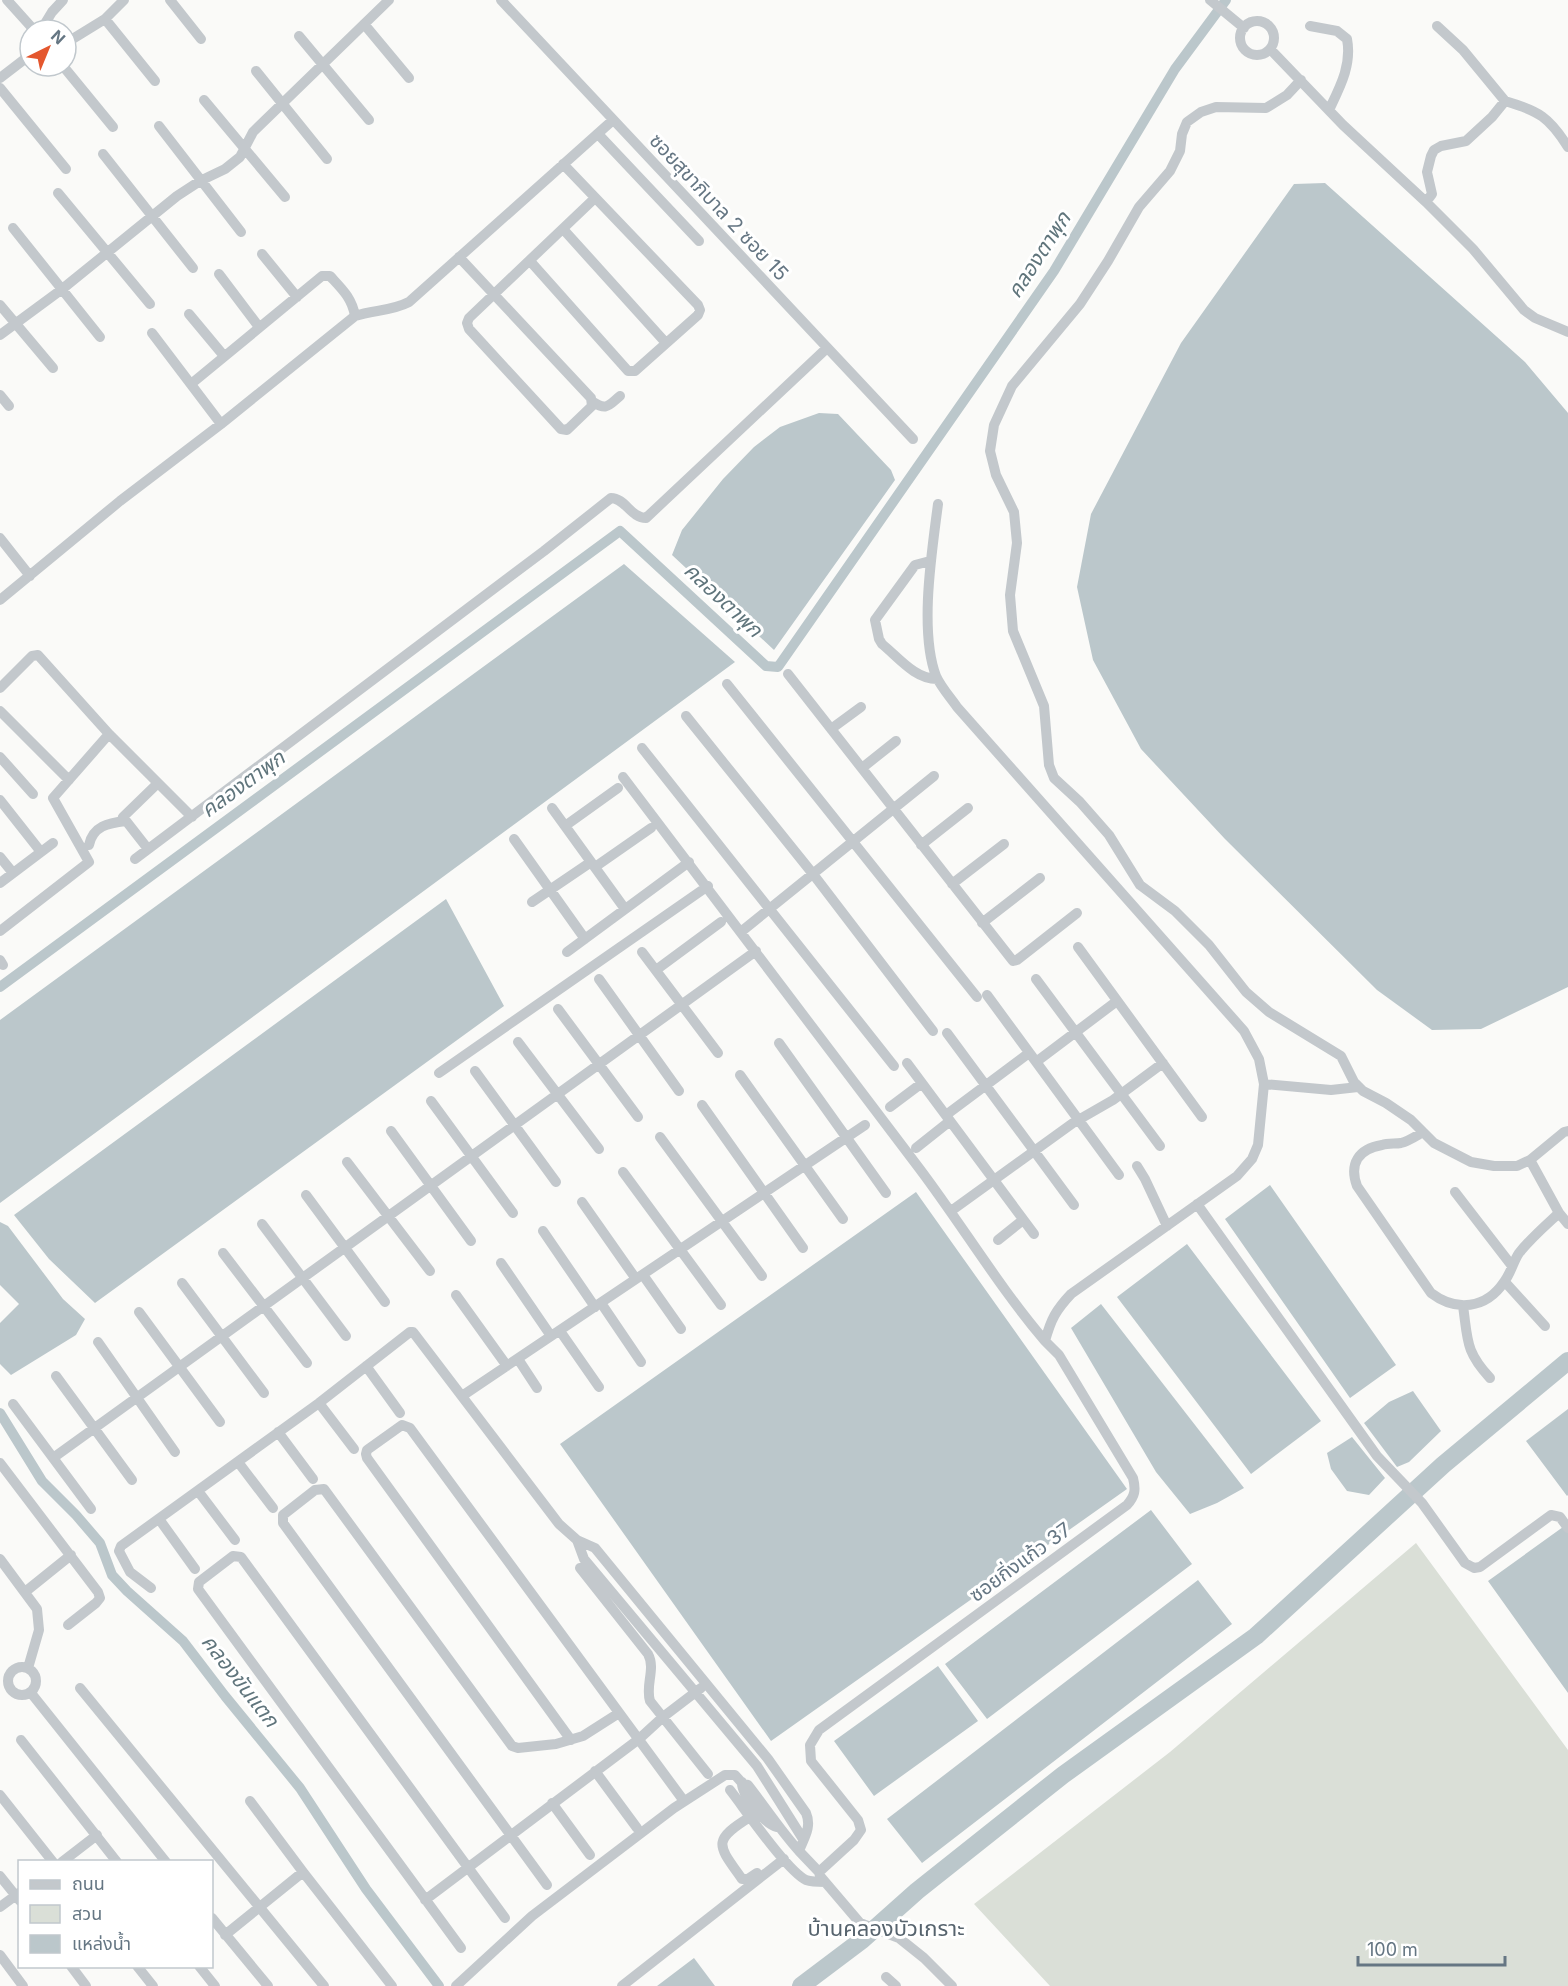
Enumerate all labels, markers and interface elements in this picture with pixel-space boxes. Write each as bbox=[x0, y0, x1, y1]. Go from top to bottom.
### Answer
north arrow bbox=[18, 18, 78, 78]
text: N bbox=[47, 26, 70, 49]
street label: ซอยสุขาภิบาล 2 ซอย 15 bbox=[645, 128, 793, 286]
water label: คลองตาพุก bbox=[1002, 206, 1077, 303]
water label: คลองตาพุก bbox=[679, 557, 768, 644]
water label: คลองตาพุก bbox=[196, 744, 291, 823]
street label: ซอยกิ่งแก้ว 37 bbox=[964, 1516, 1075, 1607]
water label: คลองขันแตก bbox=[197, 1630, 285, 1733]
legend bbox=[18, 1860, 213, 1968]
text: ถนน bbox=[72, 1873, 105, 1894]
text: สวน bbox=[72, 1903, 102, 1924]
district label: บ้านคลองบัวเกราะ bbox=[807, 1915, 965, 1941]
scale bar bbox=[1358, 1929, 1505, 1967]
text: แหล่งน้ำ bbox=[72, 1931, 131, 1954]
text: 100 m bbox=[1367, 1939, 1418, 1960]

